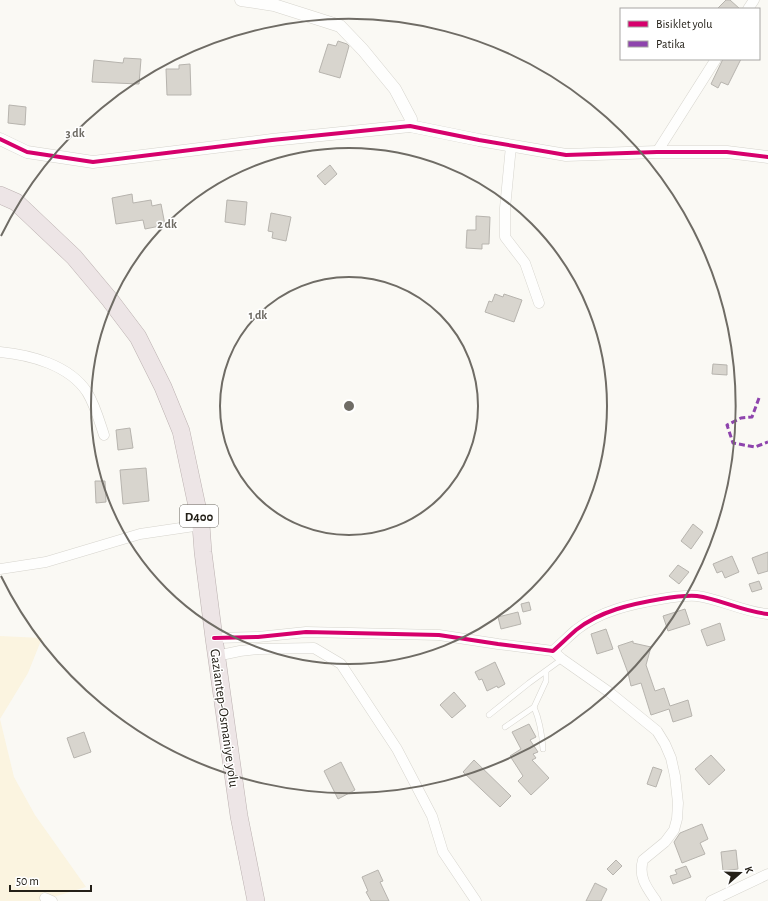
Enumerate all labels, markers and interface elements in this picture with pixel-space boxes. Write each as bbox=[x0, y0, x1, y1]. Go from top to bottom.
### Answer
legend bbox=[620, 8, 760, 60]
text: Bisiklet yolu bbox=[656, 18, 712, 31]
text: Patika bbox=[656, 38, 685, 50]
text: 3 dk bbox=[65, 127, 85, 139]
text: 2 dk bbox=[157, 218, 177, 230]
text: 1 dk bbox=[249, 309, 267, 321]
centre of rings bbox=[342, 399, 356, 413]
road number: D400 bbox=[180, 505, 218, 527]
street label: Gaziantep-Osmaniye yolu bbox=[207, 648, 241, 788]
north arrow bbox=[720, 853, 760, 893]
text: K bbox=[743, 865, 755, 875]
scale bar bbox=[10, 867, 91, 893]
text: 50 m bbox=[16, 875, 39, 887]

